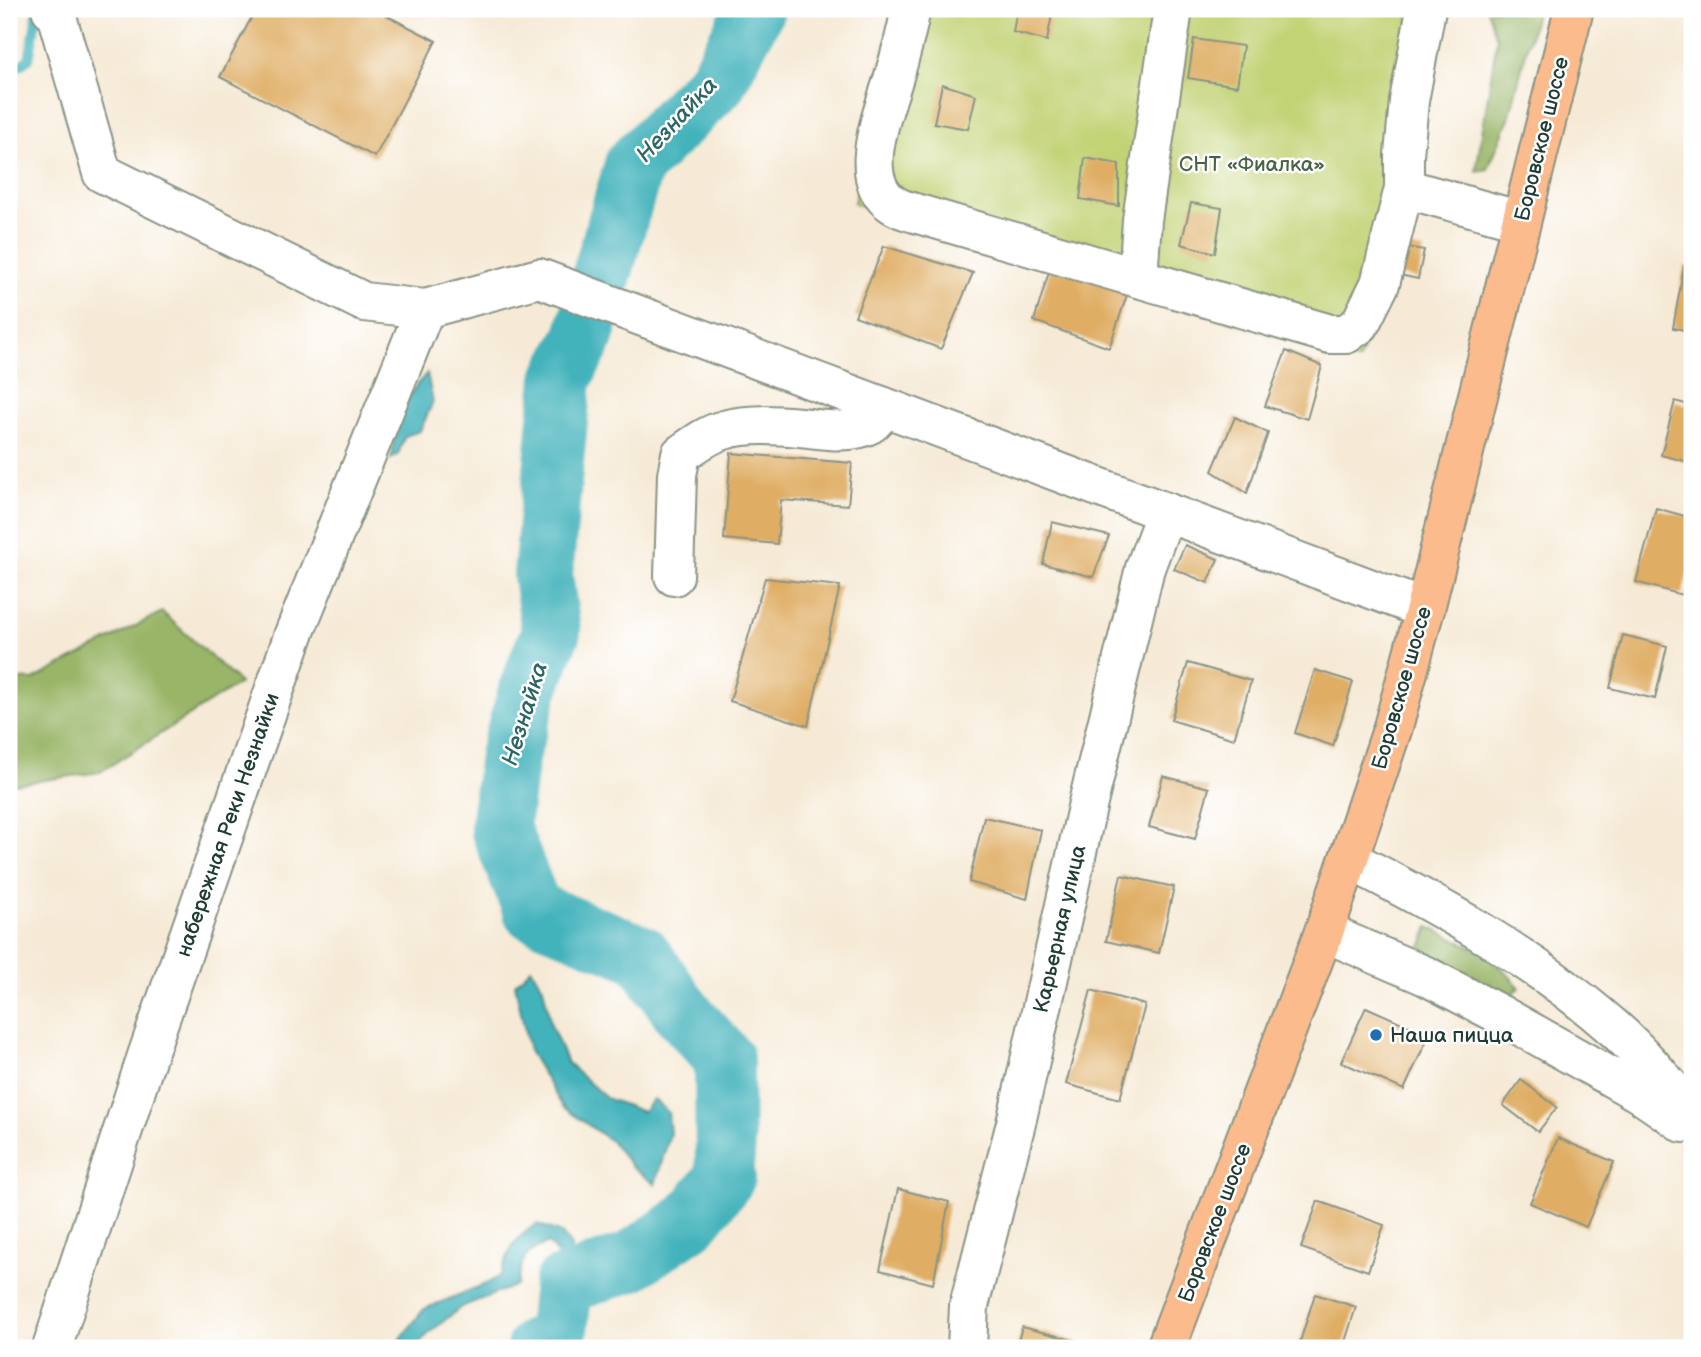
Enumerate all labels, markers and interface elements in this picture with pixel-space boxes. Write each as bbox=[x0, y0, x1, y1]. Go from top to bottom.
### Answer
street label: Боровское шоссе bbox=[1510, 54, 1575, 224]
water label: Незнайка bbox=[630, 71, 724, 169]
park label: СНТ «Фиалка» bbox=[1179, 152, 1325, 177]
street label: Боровское шоссе bbox=[1367, 603, 1437, 772]
water label: Незнайка bbox=[496, 659, 554, 769]
street label: набережная Реки Незнайки bbox=[171, 690, 285, 960]
street label: Карьерная улица bbox=[1029, 842, 1092, 1015]
place label: Наша пицца bbox=[1390, 1023, 1514, 1048]
marker: Наша пицца bbox=[1368, 1027, 1384, 1043]
street label: Боровское шоссе bbox=[1173, 1140, 1257, 1306]

